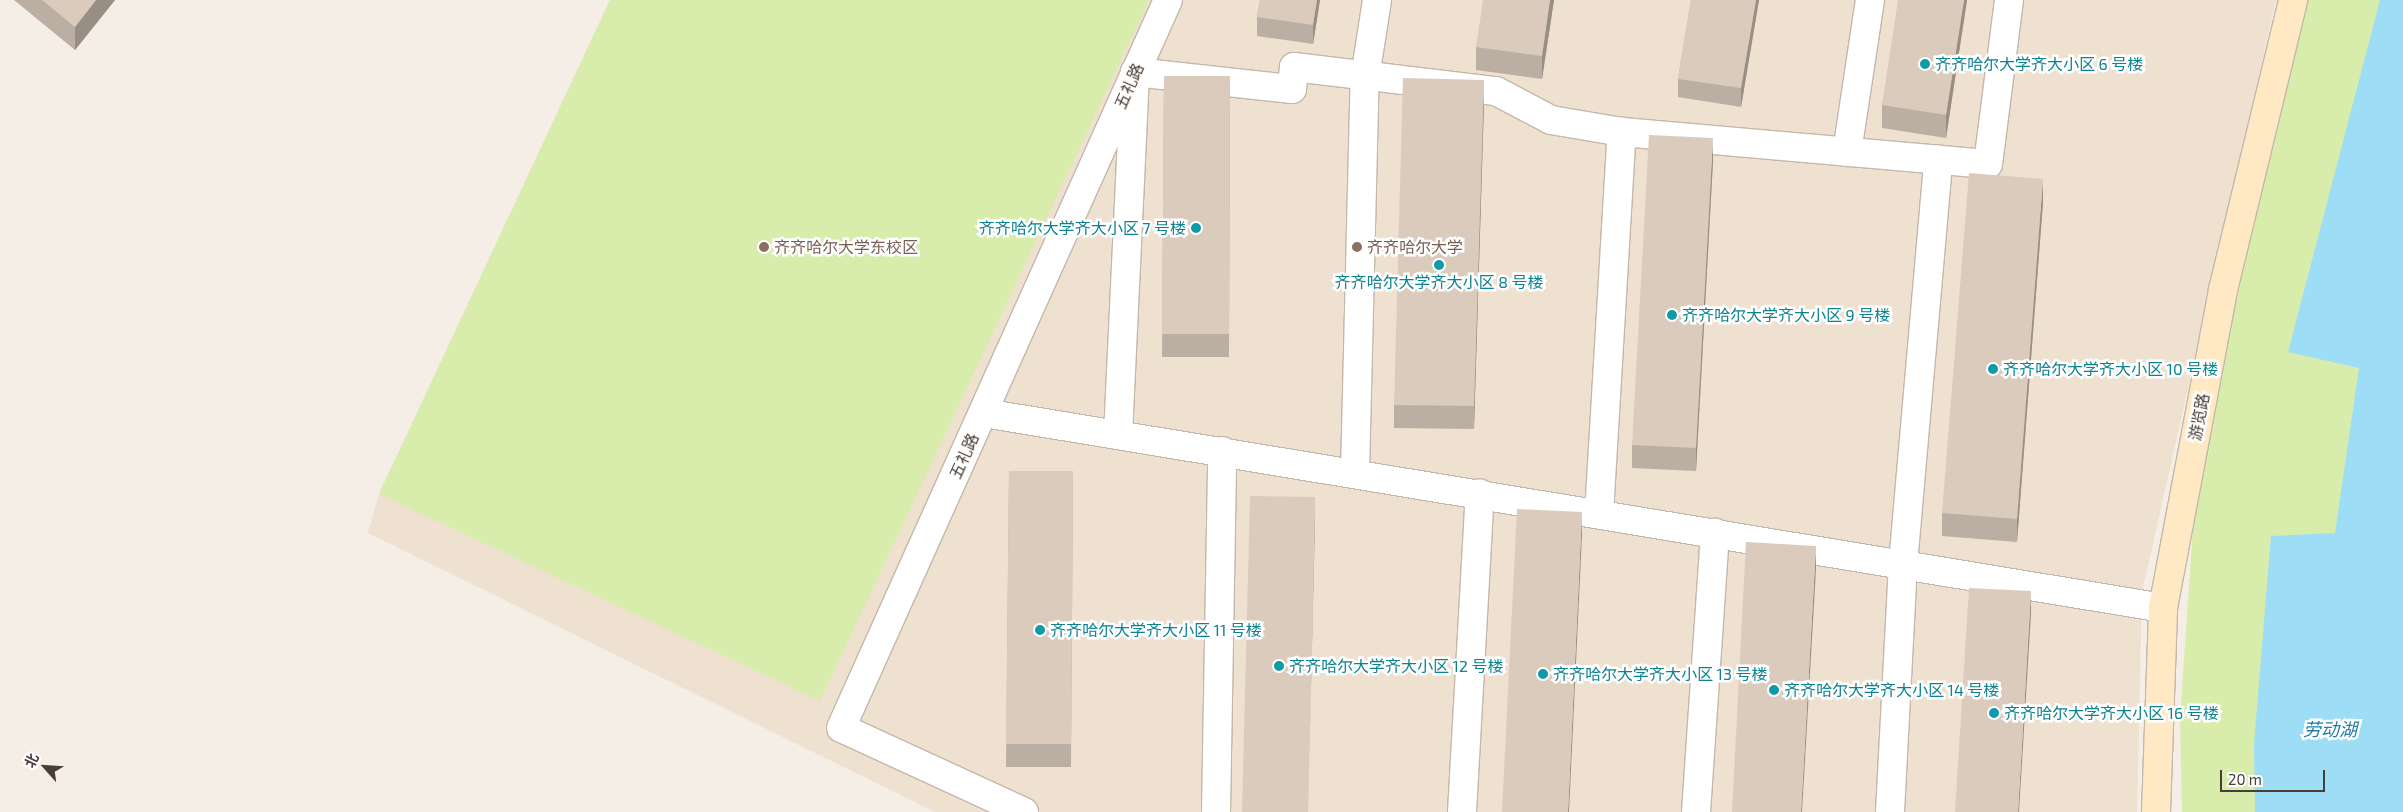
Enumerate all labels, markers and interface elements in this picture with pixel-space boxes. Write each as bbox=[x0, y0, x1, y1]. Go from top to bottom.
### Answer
place label: 齐齐哈尔大学齐大小区 6 号楼 bbox=[1935, 54, 2143, 74]
marker: 齐齐哈尔大学齐大小区 6 号楼 bbox=[1919, 58, 1931, 70]
street label: 五礼路 bbox=[1110, 60, 1148, 112]
place label: 齐齐哈尔大学齐大小区 7 号楼 bbox=[979, 218, 1186, 238]
marker: 齐齐哈尔大学齐大小区 7 号楼 bbox=[1190, 222, 1202, 234]
place label: 齐齐哈尔大学东校区 bbox=[774, 237, 918, 257]
place label: 齐齐哈尔大学 bbox=[1367, 237, 1463, 257]
marker: 齐齐哈尔大学东校区 bbox=[758, 241, 770, 253]
marker: 齐齐哈尔大学 bbox=[1351, 241, 1363, 253]
marker: 齐齐哈尔大学齐大小区 8 号楼 bbox=[1433, 259, 1445, 271]
place label: 齐齐哈尔大学齐大小区 8 号楼 bbox=[1335, 272, 1543, 292]
place label: 齐齐哈尔大学齐大小区 9 号楼 bbox=[1682, 305, 1890, 325]
marker: 齐齐哈尔大学齐大小区 9 号楼 bbox=[1666, 309, 1678, 321]
place label: 齐齐哈尔大学齐大小区 10 号楼 bbox=[2003, 359, 2218, 379]
marker: 齐齐哈尔大学齐大小区 10 号楼 bbox=[1987, 363, 1999, 375]
street label: 游览路 bbox=[2185, 392, 2213, 442]
street label: 五礼路 bbox=[945, 430, 983, 482]
place label: 齐齐哈尔大学齐大小区 11 号楼 bbox=[1050, 620, 1262, 640]
marker: 齐齐哈尔大学齐大小区 11 号楼 bbox=[1034, 624, 1046, 636]
place label: 齐齐哈尔大学齐大小区 12 号楼 bbox=[1289, 656, 1503, 676]
marker: 齐齐哈尔大学齐大小区 12 号楼 bbox=[1273, 660, 1285, 672]
place label: 齐齐哈尔大学齐大小区 13 号楼 bbox=[1553, 664, 1767, 684]
marker: 齐齐哈尔大学齐大小区 13 号楼 bbox=[1537, 668, 1549, 680]
place label: 齐齐哈尔大学齐大小区 14 号楼 bbox=[1784, 680, 1999, 700]
marker: 齐齐哈尔大学齐大小区 14 号楼 bbox=[1768, 684, 1780, 696]
place label: 齐齐哈尔大学齐大小区 16 号楼 bbox=[2004, 703, 2219, 723]
marker: 齐齐哈尔大学齐大小区 16 号楼 bbox=[1988, 707, 2000, 719]
water label: 劳动湖 bbox=[2303, 718, 2357, 740]
north arrow bbox=[20, 742, 70, 792]
text: 北 bbox=[20, 750, 42, 770]
scale bar bbox=[2223, 760, 2328, 792]
text: 20 m bbox=[2228, 770, 2262, 788]

